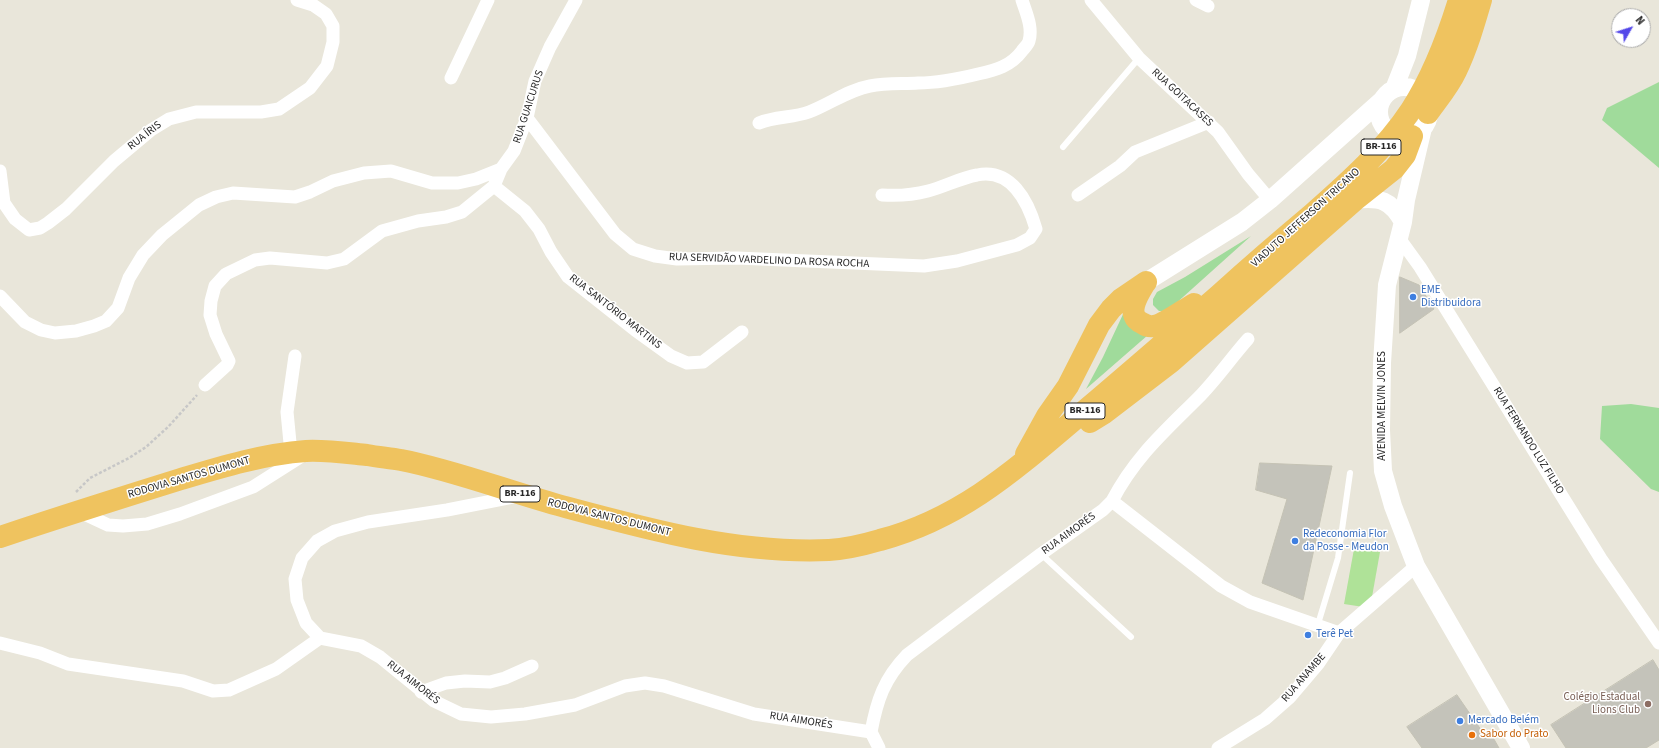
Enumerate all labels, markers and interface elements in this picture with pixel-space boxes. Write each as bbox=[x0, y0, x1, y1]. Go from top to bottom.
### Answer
north arrow bbox=[1611, 8, 1651, 48]
text: N bbox=[1632, 13, 1648, 28]
street label: RUA GOITACASES bbox=[1148, 66, 1216, 130]
street label: RUA GUAICURUS bbox=[511, 69, 547, 145]
street label: RUA ÍRIS bbox=[125, 119, 165, 153]
road number: BR-116 bbox=[1361, 139, 1401, 155]
street label: VIADUTO JEFFERSON TRICANO bbox=[1249, 166, 1363, 270]
street label: RUA SERVIDÃO VARDELINO DA ROSA ROCHA bbox=[669, 251, 869, 271]
street label: RUA SANTÓRIO MARTINS bbox=[566, 272, 664, 352]
place label: EME Distribuidora bbox=[1421, 284, 1481, 310]
marker: EME Distribuidora bbox=[1408, 292, 1418, 302]
street label: AVENIDA MELVIN JONES bbox=[1376, 351, 1390, 461]
street label: RUA FERNANDO LUZ FILHO bbox=[1490, 385, 1566, 497]
road number: BR-116 bbox=[1065, 403, 1105, 419]
street label: RODOVIA SANTOS DUMONT bbox=[126, 454, 252, 502]
road number: BR-116 bbox=[500, 486, 540, 502]
street label: RODOVIA SANTOS DUMONT bbox=[546, 496, 672, 540]
street label: RUA AIMORÉS bbox=[1039, 510, 1099, 558]
place label: Redeconomia Flor da Posse - Meudon bbox=[1303, 528, 1389, 554]
marker: Redeconomia Flor da Posse - Meudon bbox=[1290, 536, 1300, 546]
place label: Terê Pet bbox=[1316, 628, 1353, 642]
marker: Terê Pet bbox=[1303, 630, 1313, 640]
street label: RUA ANAMBE bbox=[1279, 651, 1329, 705]
street label: RUA AIMORÉS bbox=[384, 658, 442, 708]
place label: Colégio Estadual Lions Club bbox=[1564, 691, 1640, 717]
marker: Colégio Estadual Lions Club bbox=[1643, 699, 1653, 709]
street label: RUA AIMORÉS bbox=[769, 710, 833, 732]
place label: Mercado Belém bbox=[1468, 714, 1539, 728]
marker: Mercado Belém bbox=[1455, 716, 1465, 726]
place label: Sabor do Prato bbox=[1480, 728, 1548, 742]
marker: Sabor do Prato bbox=[1467, 730, 1477, 740]

